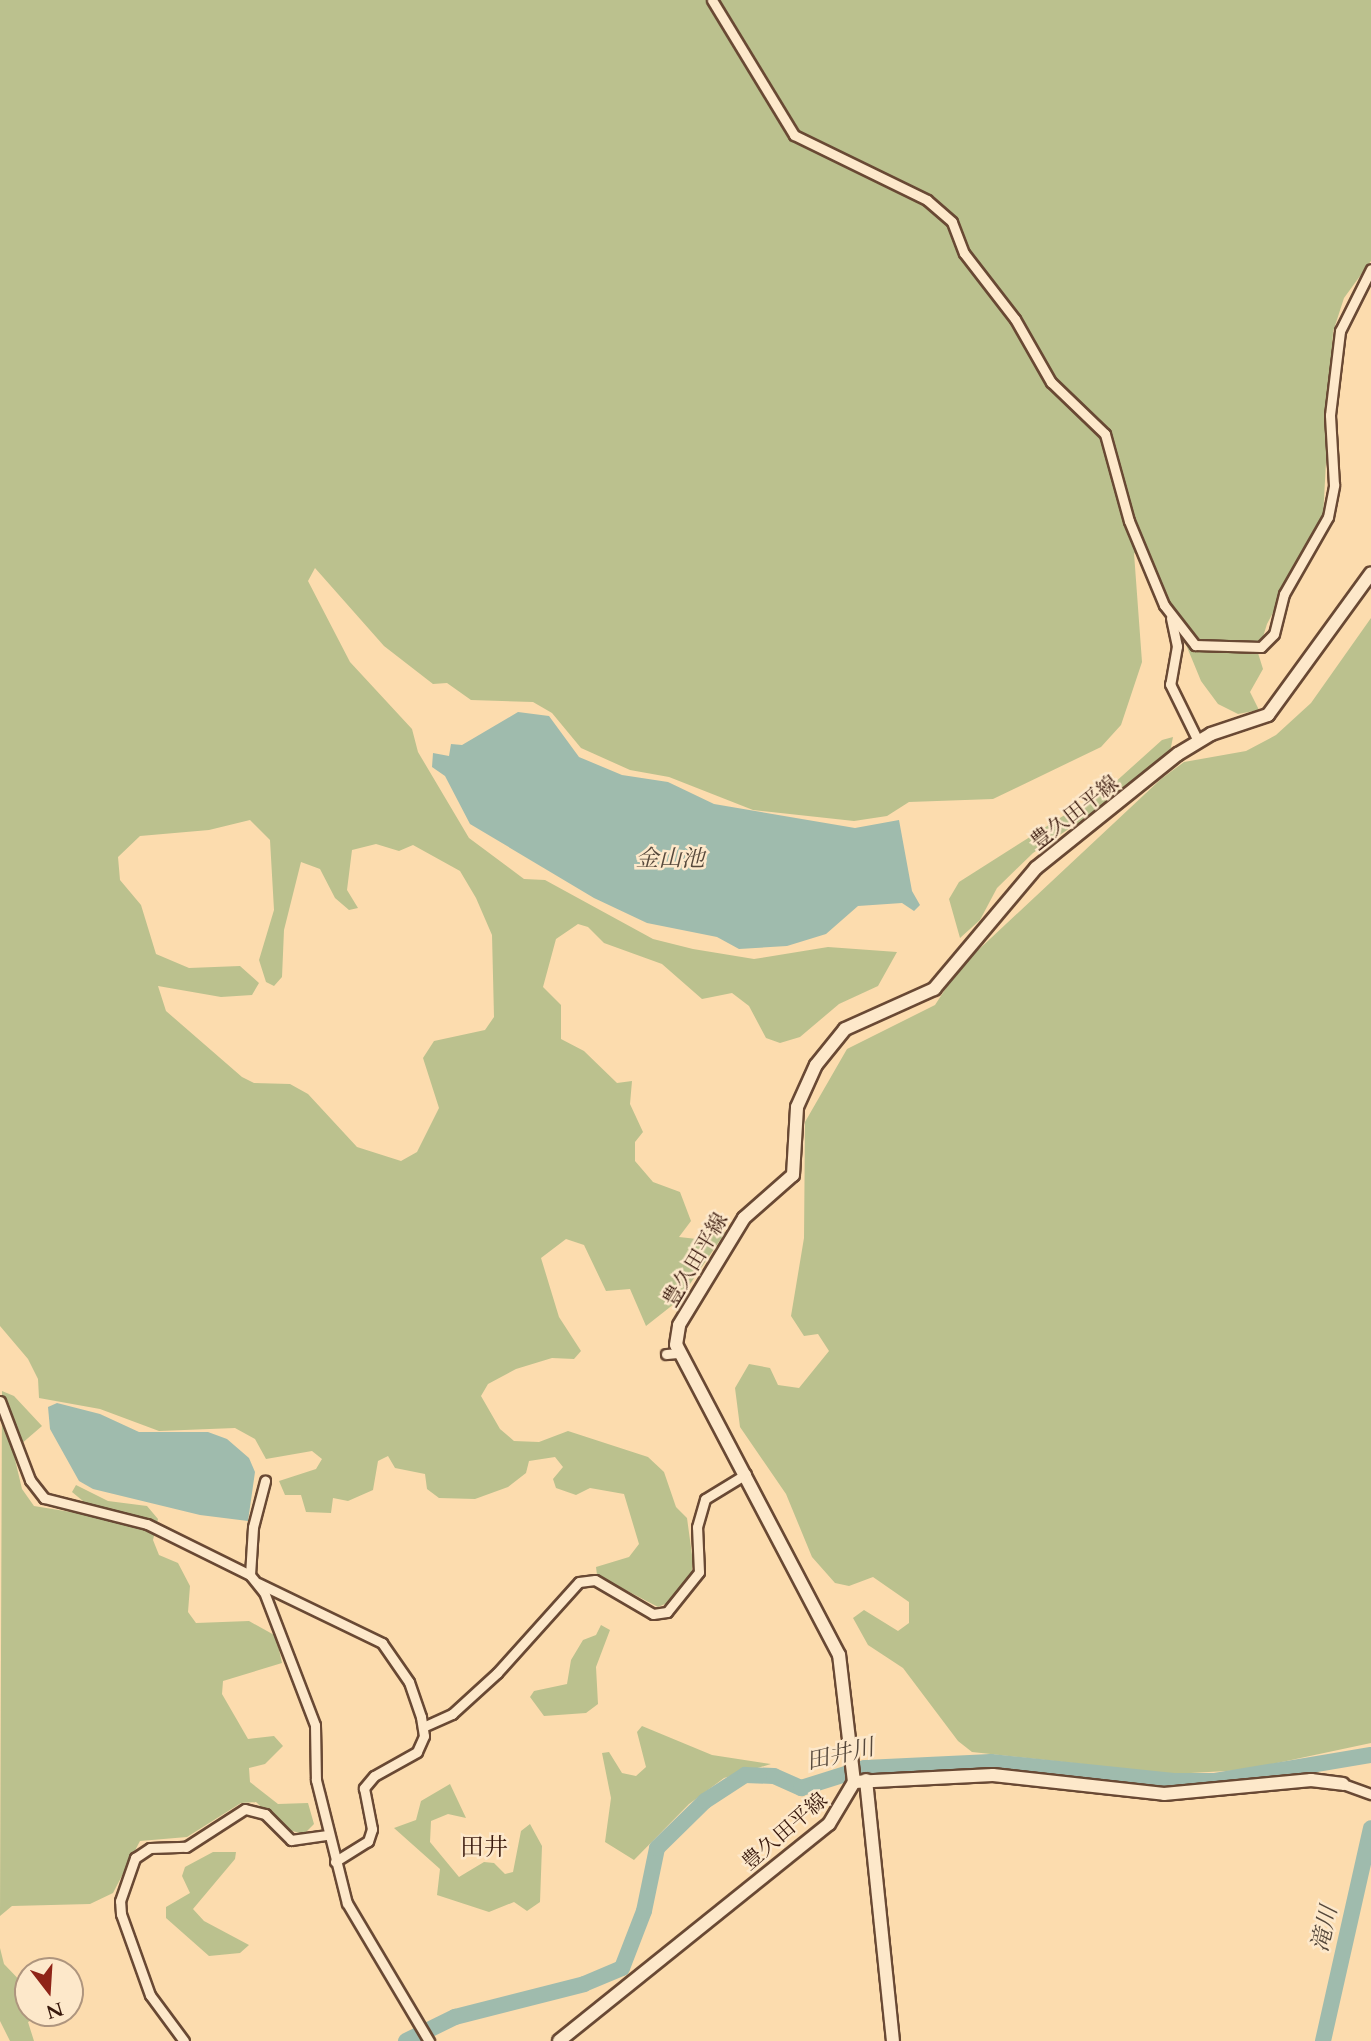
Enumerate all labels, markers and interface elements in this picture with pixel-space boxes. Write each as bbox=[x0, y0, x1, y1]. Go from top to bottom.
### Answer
street label: 豊久田平線 bbox=[1026, 771, 1124, 855]
water label: 金山池 bbox=[636, 845, 704, 873]
street label: 豊久田平線 bbox=[658, 1209, 734, 1311]
water label: 田井川 bbox=[803, 1734, 877, 1776]
street label: 豊久田平線 bbox=[737, 1788, 833, 1876]
district label: 田井 bbox=[460, 1834, 508, 1862]
water label: 滝川 bbox=[1306, 1903, 1344, 1955]
north arrow bbox=[14, 1957, 84, 2027]
text: N bbox=[43, 1995, 66, 2025]

